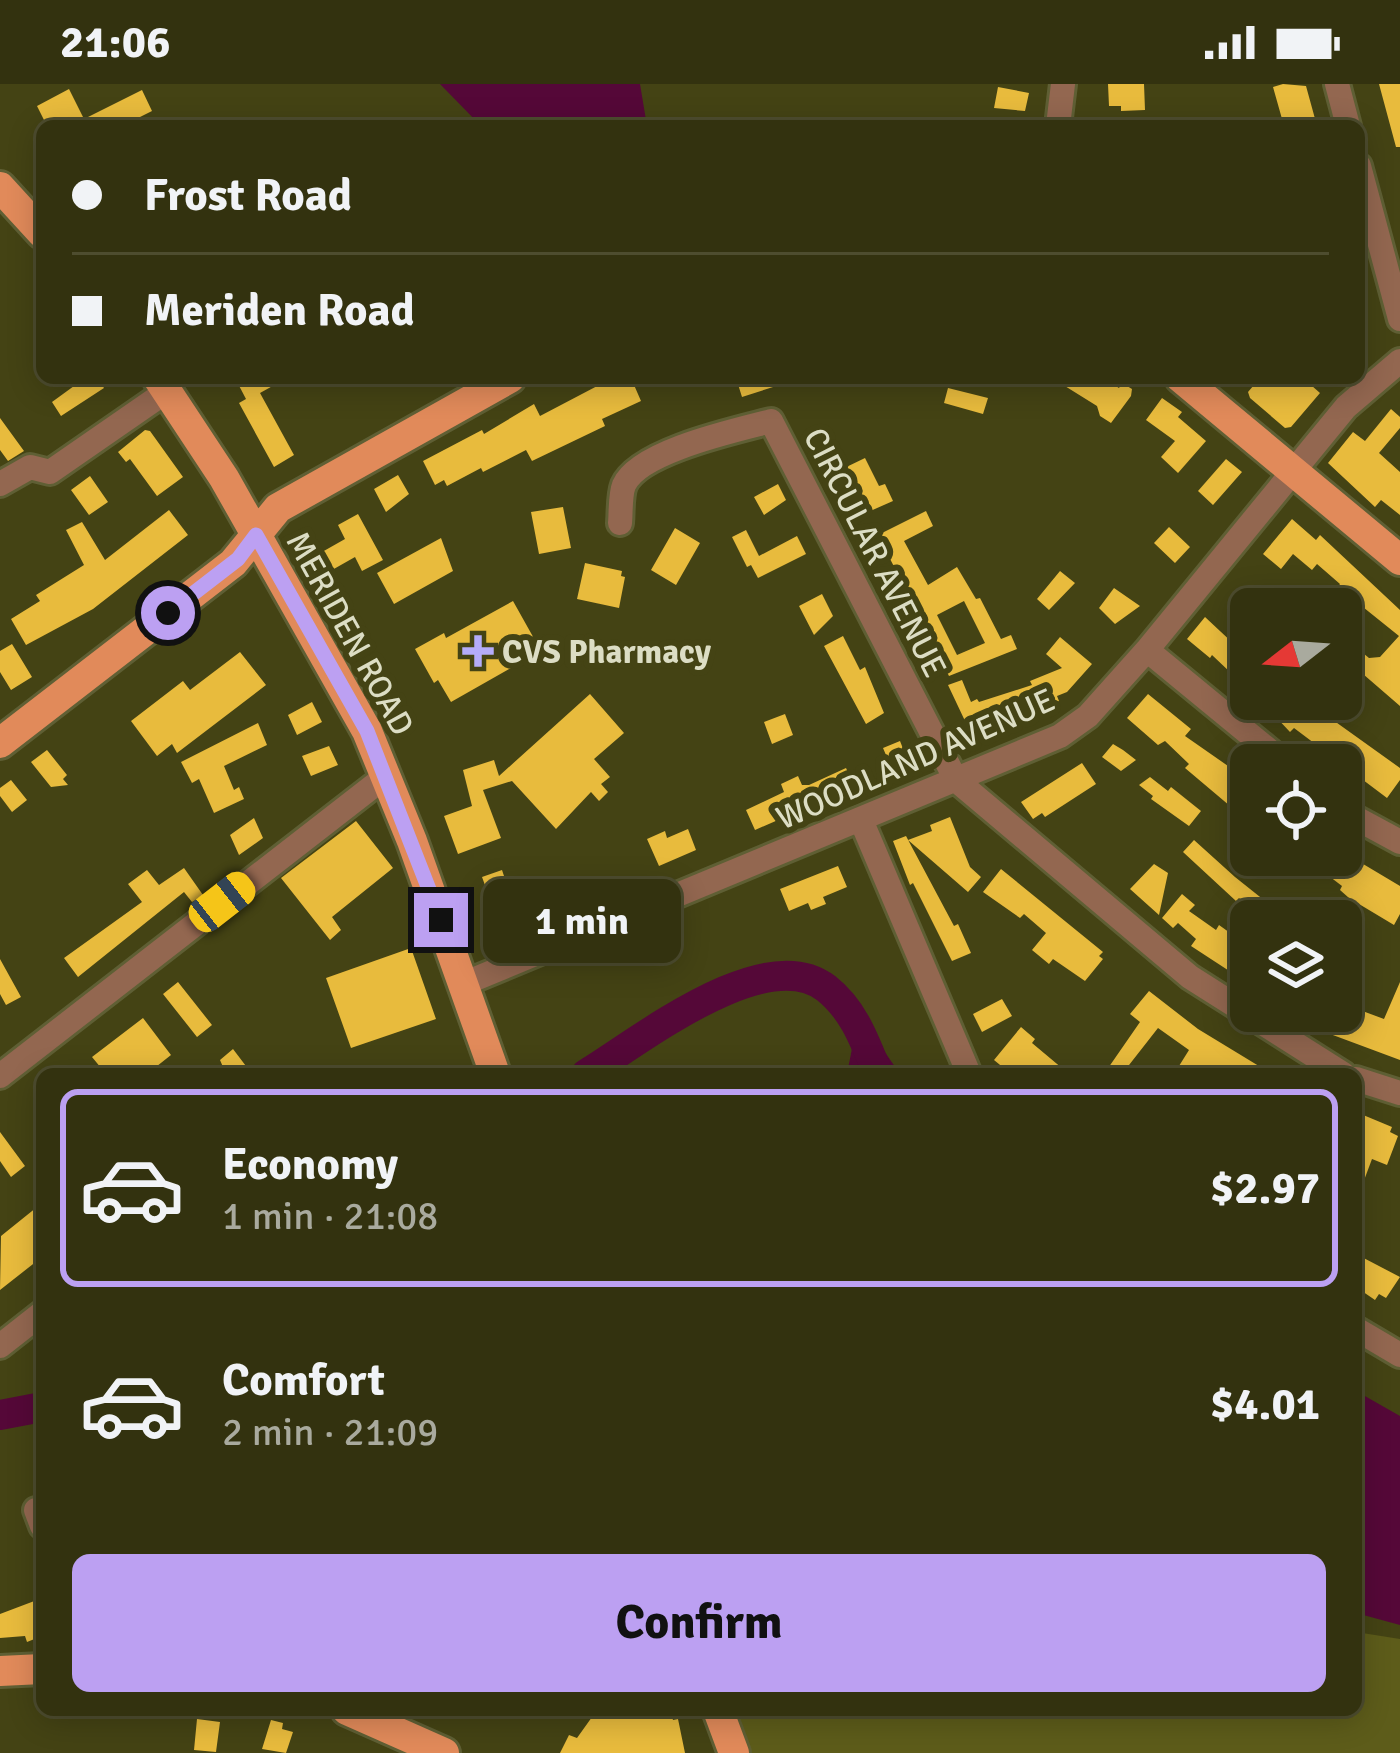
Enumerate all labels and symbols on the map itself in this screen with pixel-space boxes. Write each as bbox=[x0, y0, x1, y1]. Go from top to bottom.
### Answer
street label: CIRCULAR AVENUE bbox=[794, 421, 955, 684]
street label: MERIDEN ROAD bbox=[277, 525, 423, 743]
route start bbox=[141, 586, 195, 640]
north arrow bbox=[1230, 588, 1362, 720]
place label: CVS Pharmacy bbox=[502, 632, 712, 673]
marker: CVS Pharmacy bbox=[465, 638, 491, 664]
street label: WOODLAND AVENUE bbox=[770, 680, 1061, 839]
car bbox=[183, 866, 261, 938]
callout: 1 min bbox=[483, 878, 681, 962]
route end bbox=[414, 893, 468, 947]

